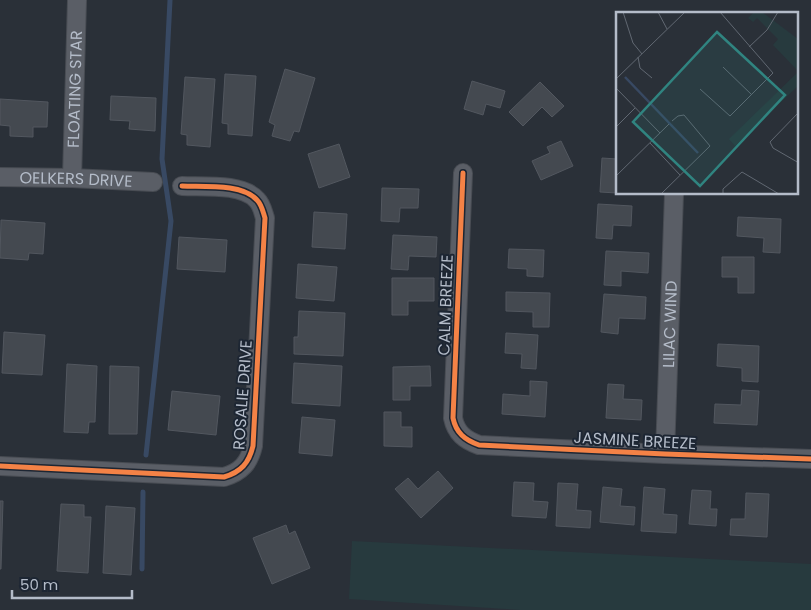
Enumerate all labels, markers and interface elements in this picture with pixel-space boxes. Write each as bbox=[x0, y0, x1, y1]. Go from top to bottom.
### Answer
inset map bbox=[616, 12, 798, 195]
street label: FLOATING STAR bbox=[62, 30, 88, 148]
street label: OELKERS DRIVE bbox=[19, 166, 133, 193]
street label: CALM BREEZE bbox=[432, 254, 459, 356]
street label: LILAC WIND bbox=[657, 280, 683, 368]
street label: ROSALIE DRIVE bbox=[227, 339, 258, 451]
street label: JASMINE BREEZE bbox=[573, 426, 697, 455]
scale bar bbox=[12, 568, 132, 600]
text: 50 m bbox=[20, 574, 58, 595]

